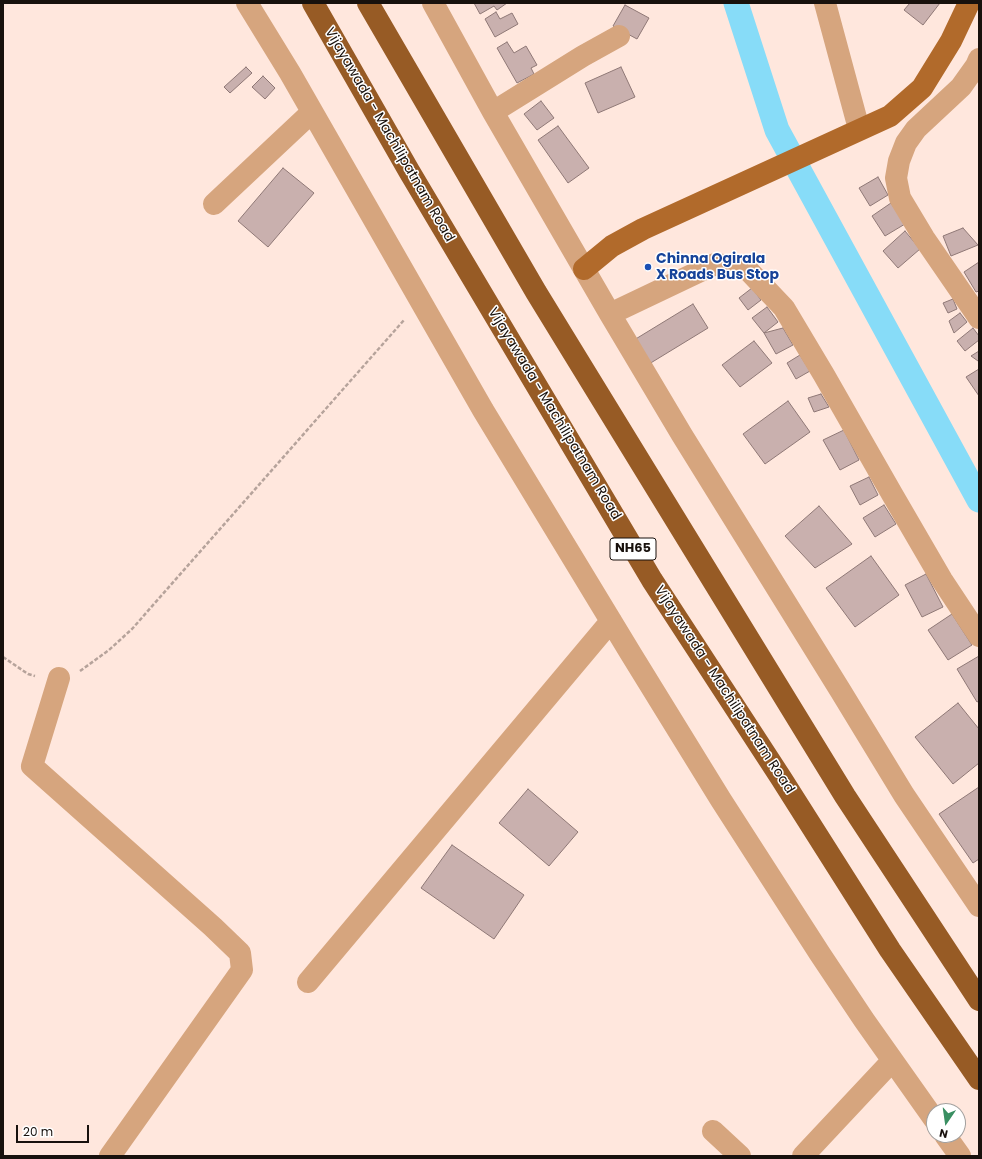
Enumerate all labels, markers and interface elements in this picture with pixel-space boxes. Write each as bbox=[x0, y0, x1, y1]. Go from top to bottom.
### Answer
street label: Vijayawada - Machilipatnam Road bbox=[321, 25, 457, 245]
place label: Chinna Ogirala X Roads Bus Stop bbox=[656, 251, 779, 284]
marker: Chinna Ogirala X Roads Bus Stop bbox=[643, 262, 653, 272]
street label: Vijayawada - Machilipatnam Road bbox=[484, 305, 624, 523]
road number: NH65 bbox=[610, 538, 656, 560]
street label: Vijayawada - Machilipatnam Road bbox=[650, 583, 798, 797]
north arrow bbox=[926, 1103, 966, 1143]
scale bar bbox=[18, 1117, 91, 1143]
text: 20 m bbox=[23, 1123, 53, 1140]
text: N bbox=[938, 1125, 949, 1142]

